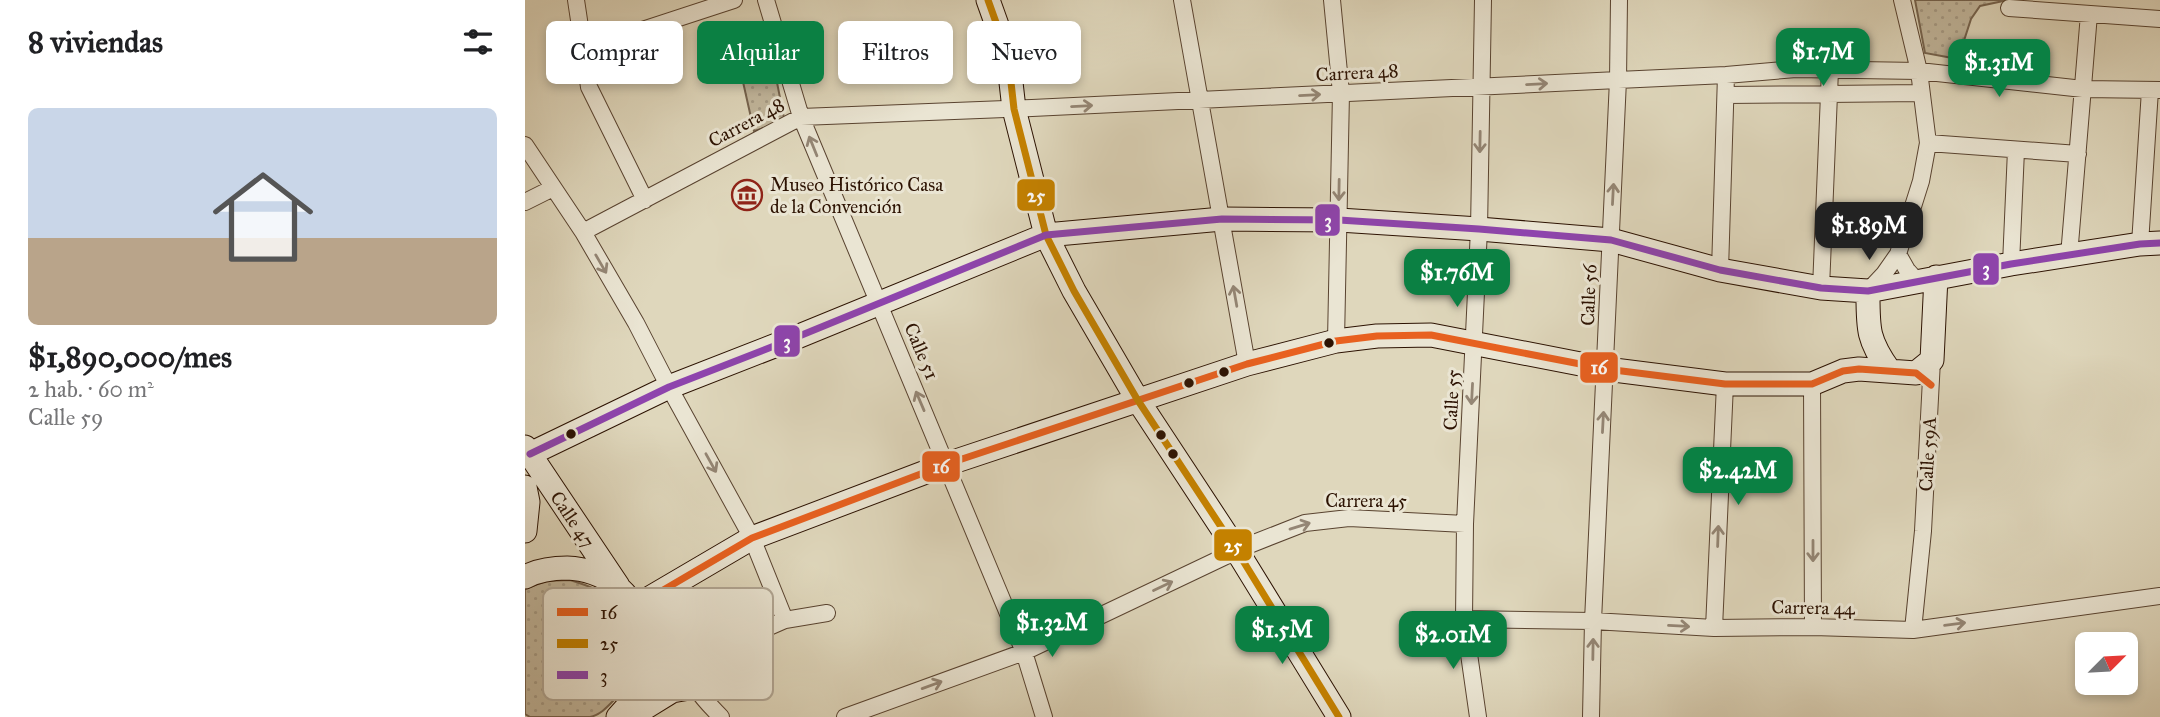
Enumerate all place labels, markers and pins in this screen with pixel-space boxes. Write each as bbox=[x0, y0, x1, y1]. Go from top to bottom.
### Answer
pin: $1.7M bbox=[1774, 28, 1872, 88]
pin: $1.31M bbox=[1942, 40, 2056, 99]
place label: Museo Histórico Casa de la Convención bbox=[770, 173, 944, 218]
museum icon: Museo Histórico Casa de la Convención bbox=[730, 178, 764, 212]
pin: $1.89M bbox=[1812, 202, 1926, 262]
pin: $1.76M bbox=[1400, 250, 1514, 309]
unlabelled marker bbox=[1322, 336, 1336, 350]
unlabelled marker bbox=[1217, 365, 1231, 379]
unlabelled marker bbox=[1182, 376, 1196, 390]
unlabelled marker bbox=[564, 427, 578, 441]
unlabelled marker bbox=[1154, 428, 1168, 442]
unlabelled marker bbox=[1166, 447, 1180, 461]
pin: $2.42M bbox=[1681, 448, 1795, 507]
pin: $1.32M bbox=[995, 600, 1109, 659]
pin: $1.5M bbox=[1233, 606, 1331, 666]
pin: $2.01M bbox=[1396, 612, 1510, 671]

